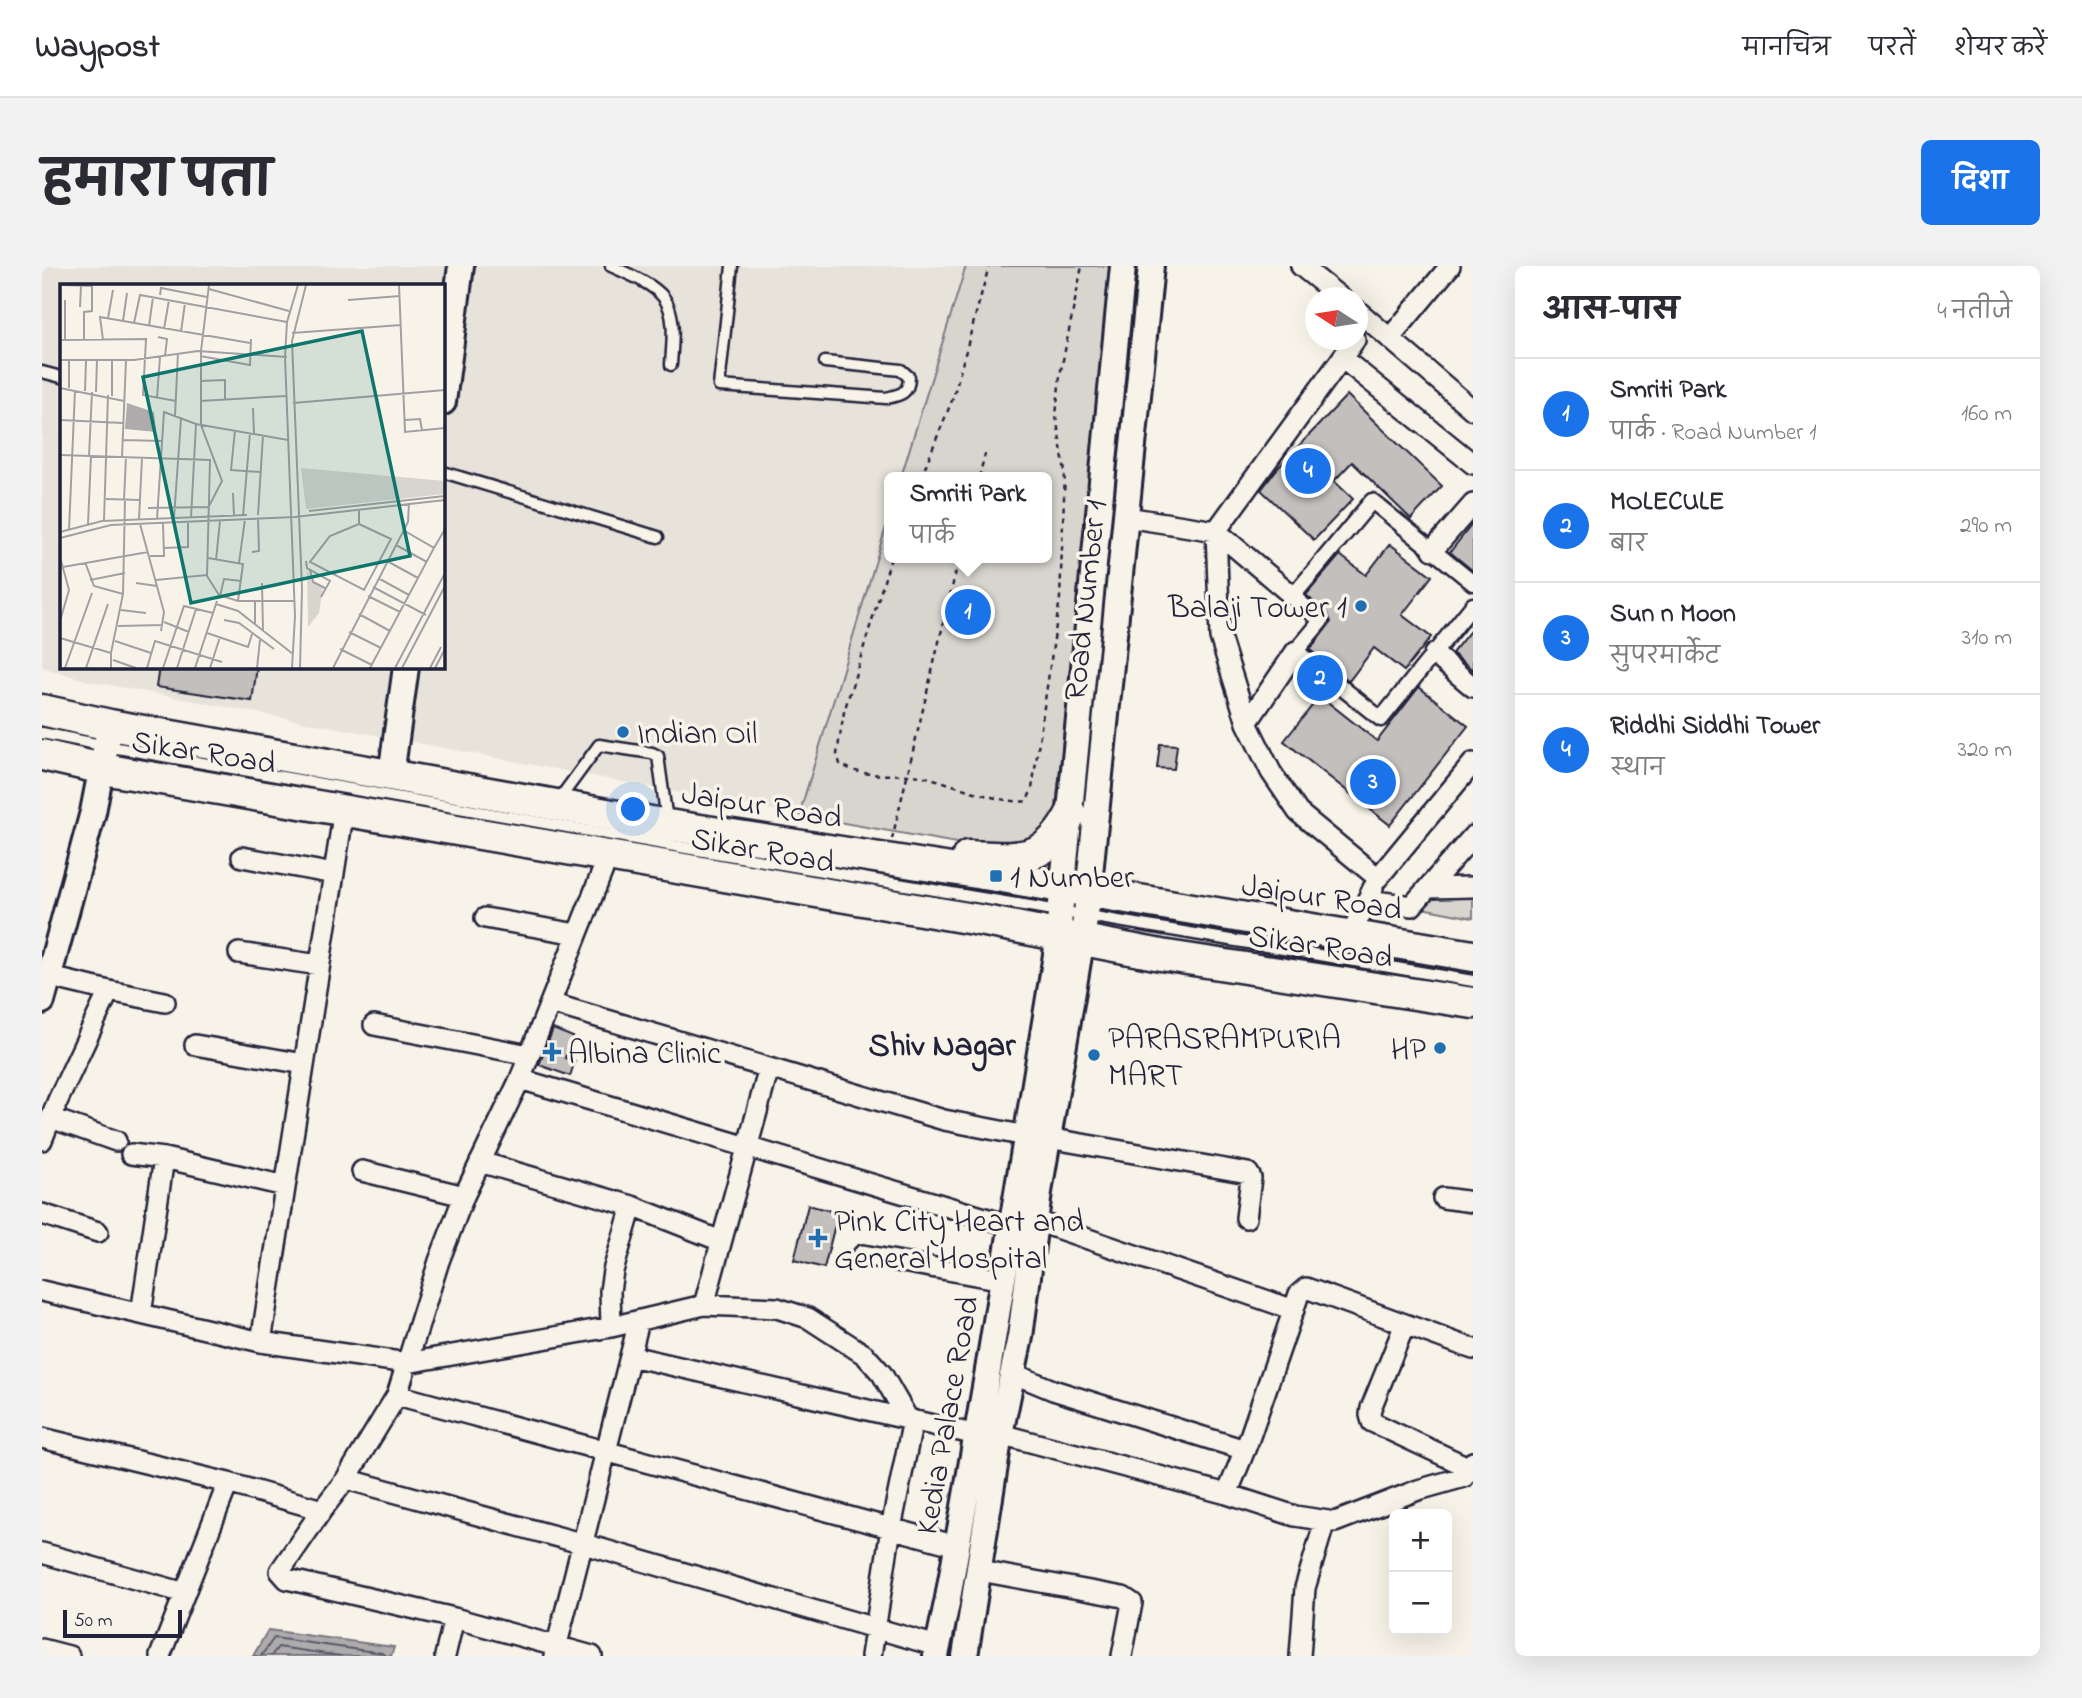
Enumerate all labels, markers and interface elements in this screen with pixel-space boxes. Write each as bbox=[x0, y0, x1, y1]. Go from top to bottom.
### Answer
text: Waypost bbox=[35, 24, 160, 72]
text: मानचित्र bbox=[1743, 32, 1831, 67]
text: परतें bbox=[1869, 32, 1916, 67]
text: शेयर करें bbox=[1954, 32, 2047, 67]
button: दिशा bbox=[1921, 140, 2040, 225]
text: हमारा पता bbox=[42, 147, 272, 219]
inset map bbox=[60, 284, 444, 668]
north arrow bbox=[1305, 287, 1368, 350]
text: आस-पास bbox=[1543, 290, 1679, 334]
text: 4 नतीजे bbox=[1937, 296, 2012, 329]
text: Smriti Park bbox=[1610, 372, 1727, 410]
text: 1 bbox=[1562, 398, 1570, 431]
text: 160 m bbox=[1961, 398, 2012, 431]
text: पार्क · Road Number 1 bbox=[1610, 417, 1817, 450]
pin: 4 bbox=[1285, 445, 1331, 497]
popup bbox=[884, 472, 1052, 563]
text: Smriti Park bbox=[910, 476, 1026, 514]
text: MOLECULE bbox=[1610, 484, 1724, 522]
street label: Road Number 1 bbox=[1054, 498, 1121, 703]
text: 2 bbox=[1560, 510, 1572, 543]
text: 290 m bbox=[1960, 510, 2012, 543]
text: पार्क bbox=[910, 521, 955, 554]
text: बार bbox=[1610, 529, 1647, 562]
pin: 1 bbox=[945, 586, 991, 638]
place label: Balaji Tower 1 bbox=[1167, 586, 1347, 633]
text: Sun n Moon bbox=[1610, 596, 1736, 634]
marker: Balaji Tower 1 bbox=[1353, 598, 1369, 614]
text: 3 bbox=[1561, 622, 1571, 655]
text: 310 m bbox=[1962, 622, 2012, 655]
text: सुपरमार्केट bbox=[1610, 641, 1720, 674]
pin: 2 bbox=[1297, 652, 1343, 704]
text: Riddhi Siddhi Tower bbox=[1610, 708, 1820, 746]
place label: Indian Oil bbox=[637, 712, 757, 759]
street label: Sikar Road bbox=[128, 720, 279, 789]
marker: Indian Oil bbox=[615, 724, 631, 740]
text: 4 bbox=[1561, 734, 1571, 767]
text: 320 m bbox=[1958, 734, 2012, 767]
text: स्थान bbox=[1610, 753, 1665, 786]
pin: 3 bbox=[1350, 756, 1396, 808]
street label: Jaipur Road bbox=[678, 772, 845, 843]
your location bbox=[616, 792, 650, 826]
street label: Sikar Road bbox=[687, 817, 838, 888]
place label: 1 Number bbox=[1010, 856, 1134, 903]
street label: Jaipur Road bbox=[1238, 864, 1405, 935]
marker: 1 Number bbox=[988, 868, 1004, 884]
street label: Sikar Road bbox=[1245, 914, 1396, 983]
place label: PARASRAMPURIA MART bbox=[1108, 1017, 1341, 1101]
district label: Shiv Nagar bbox=[869, 1023, 1016, 1072]
place label: HP bbox=[1391, 1028, 1426, 1075]
place label: Albina Clinic bbox=[568, 1032, 722, 1079]
marker: HP bbox=[1432, 1040, 1448, 1056]
marker: Albina Clinic bbox=[542, 1042, 562, 1062]
marker: PARASRAMPURIA MART bbox=[1086, 1047, 1102, 1063]
place label: Pink City Heart and General Hospital bbox=[834, 1200, 1084, 1284]
marker: Pink City Heart and General Hospital bbox=[808, 1228, 828, 1248]
street label: Kedia Palace Road bbox=[905, 1293, 994, 1539]
map controls bbox=[1389, 1509, 1452, 1635]
button: + bbox=[1389, 1509, 1452, 1572]
button: − bbox=[1389, 1572, 1452, 1635]
scale bar bbox=[63, 1607, 182, 1639]
text: 50 m bbox=[74, 1608, 113, 1635]

